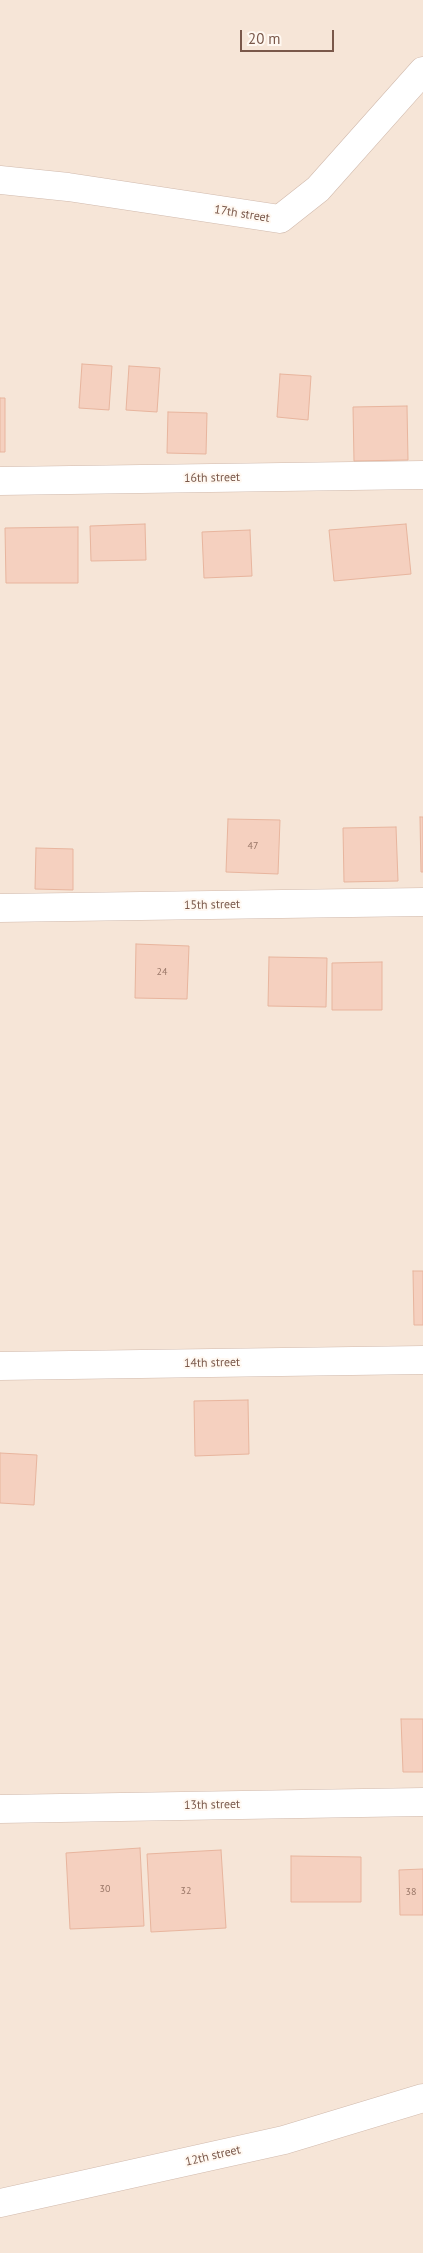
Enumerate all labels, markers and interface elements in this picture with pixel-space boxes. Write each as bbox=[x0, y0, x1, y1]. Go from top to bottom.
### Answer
scale bar bbox=[243, 20, 337, 52]
text: 20 m bbox=[248, 29, 281, 48]
street label: 17th street bbox=[213, 203, 271, 225]
street label: 16th street bbox=[184, 470, 240, 486]
house number: 47 bbox=[248, 840, 258, 852]
street label: 15th street bbox=[184, 897, 240, 913]
house number: 24 bbox=[157, 966, 167, 978]
street label: 14th street bbox=[184, 1355, 240, 1371]
street label: 13th street bbox=[184, 1797, 240, 1813]
house number: 30 bbox=[100, 1883, 110, 1895]
house number: 32 bbox=[181, 1885, 191, 1897]
house number: 38 bbox=[406, 1886, 416, 1898]
street label: 12th street bbox=[184, 2143, 242, 2169]

